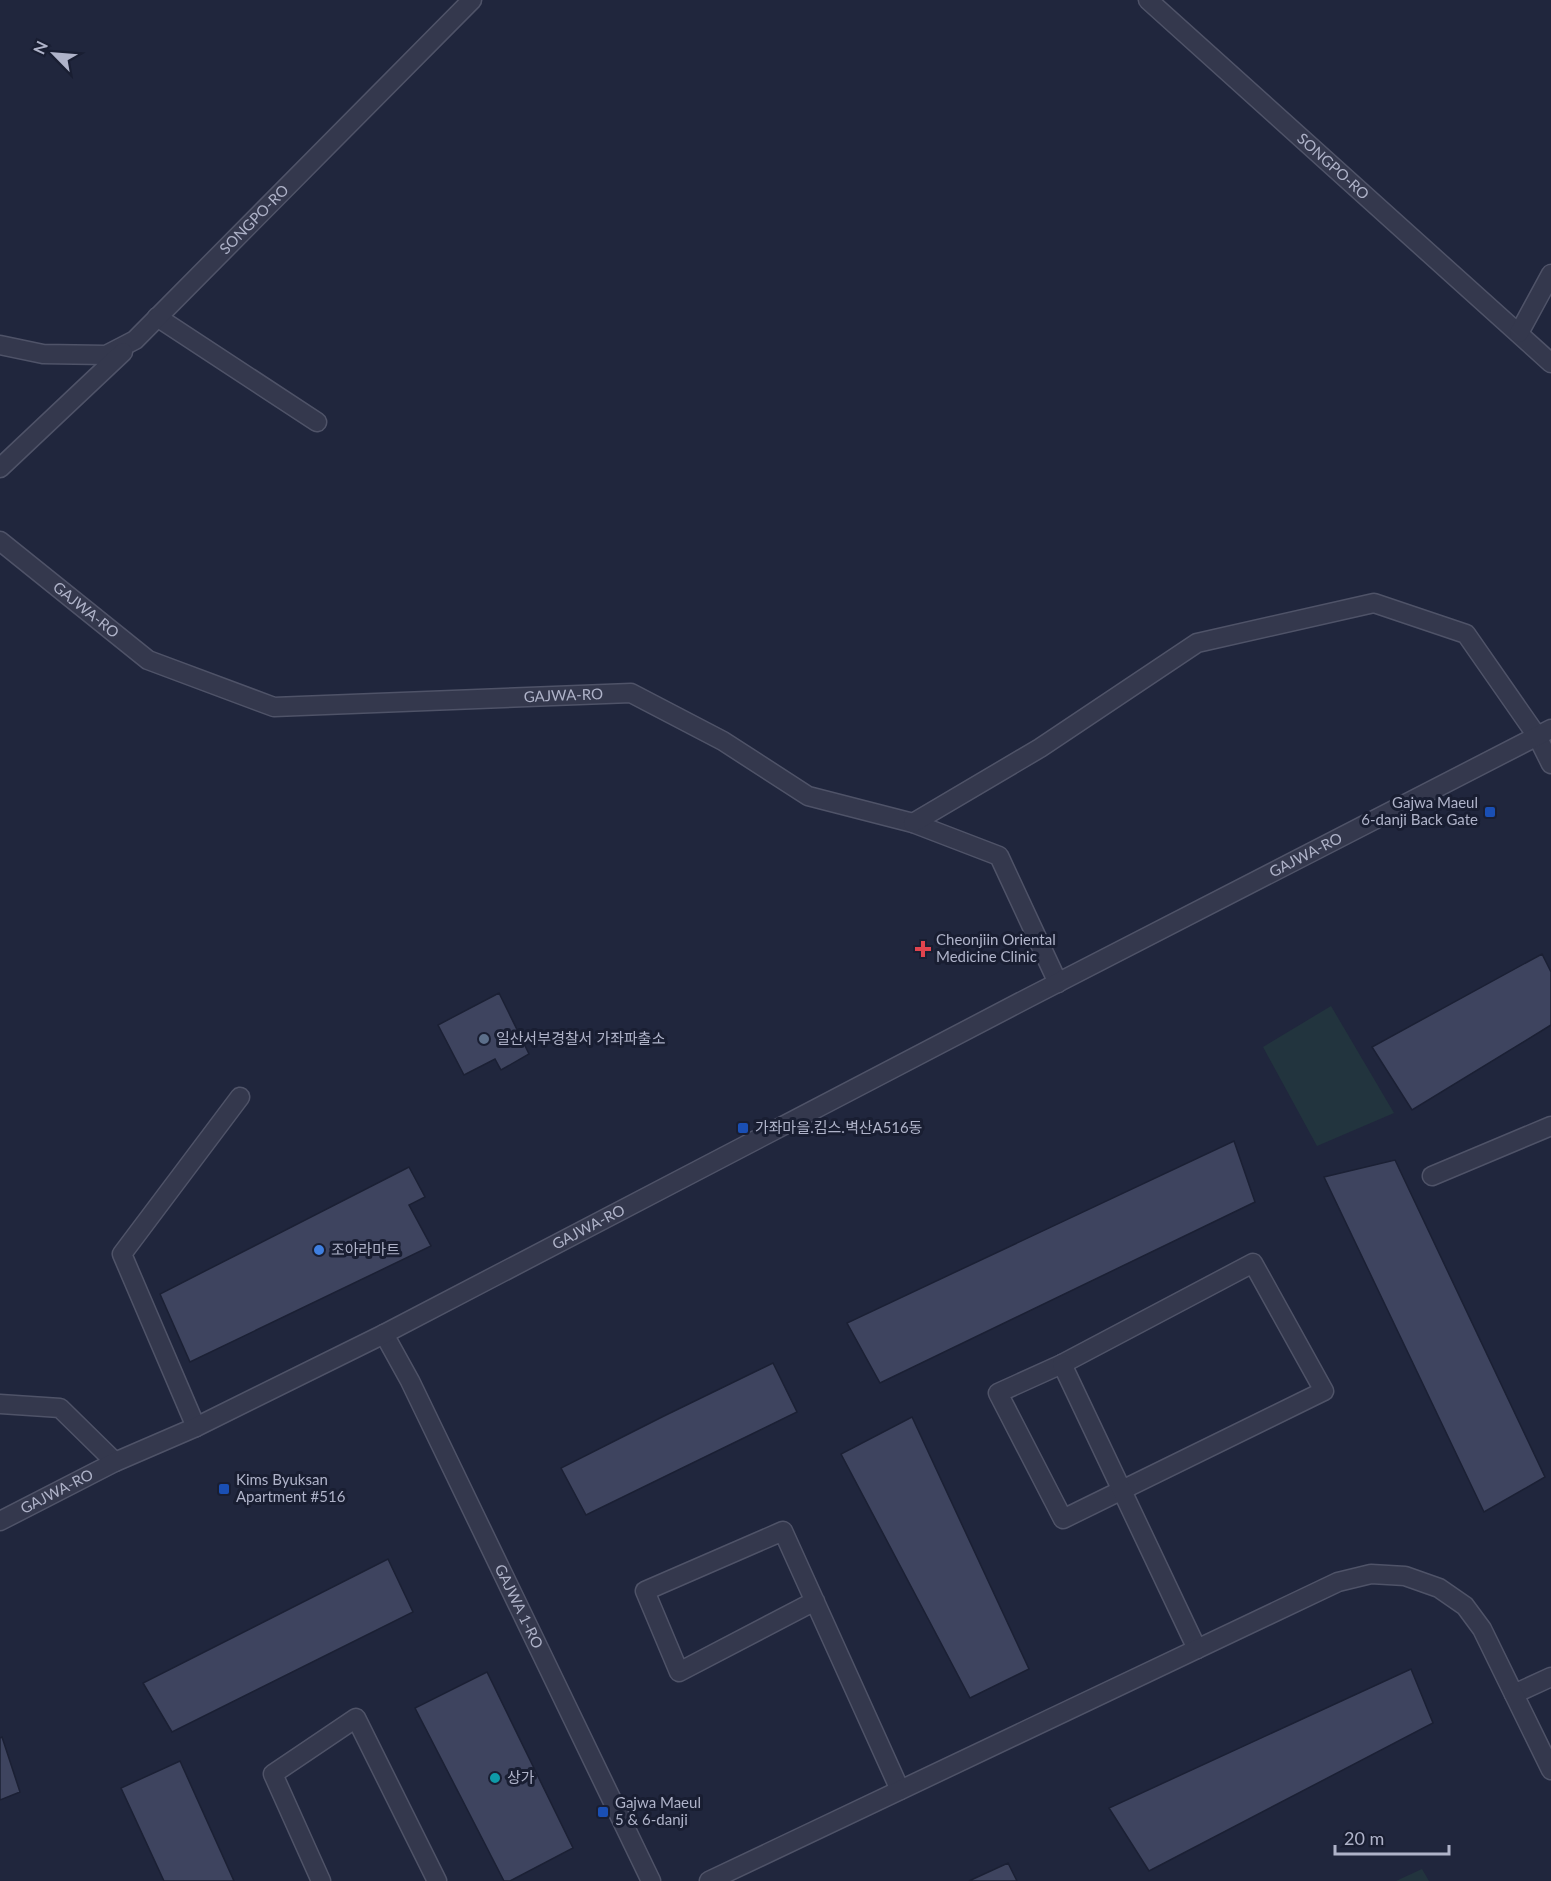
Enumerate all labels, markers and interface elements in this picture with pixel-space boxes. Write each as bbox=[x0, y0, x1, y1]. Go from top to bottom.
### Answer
north arrow bbox=[24, 24, 84, 84]
text: N bbox=[29, 38, 51, 57]
street label: SONGPO-RO bbox=[1294, 129, 1373, 203]
street label: SONGPO-RO bbox=[215, 181, 292, 257]
street label: GAJWA-RO bbox=[50, 577, 123, 641]
street label: GAJWA-RO bbox=[523, 684, 603, 705]
place label: Gajwa Maeul 6-danji Back Gate bbox=[1361, 793, 1478, 828]
marker: Gajwa Maeul 6-danji Back Gate bbox=[1483, 805, 1497, 819]
street label: GAJWA-RO bbox=[1266, 828, 1345, 880]
place label: Cheonjiin Oriental Medicine Clinic bbox=[936, 930, 1056, 965]
marker: Cheonjiin Oriental Medicine Clinic bbox=[914, 940, 932, 958]
place label: 일산서부경찰서 가좌파출소 bbox=[496, 1029, 666, 1047]
marker: 일산서부경찰서 가좌파출소 bbox=[477, 1032, 491, 1046]
place label: 가좌마을.킴스.벽산A516동 bbox=[755, 1118, 923, 1136]
marker: 가좌마을.킴스.벽산A516동 bbox=[736, 1121, 750, 1135]
street label: GAJWA-RO bbox=[549, 1200, 627, 1253]
place label: 조아라마트 bbox=[331, 1240, 400, 1258]
marker: 조아라마트 bbox=[312, 1243, 326, 1257]
street label: GAJWA-RO bbox=[17, 1465, 96, 1517]
place label: Kims Byuksan Apartment #516 bbox=[236, 1470, 346, 1505]
marker: Kims Byuksan Apartment #516 bbox=[217, 1482, 231, 1496]
street label: GAJWA 1-RO bbox=[492, 1561, 548, 1651]
place label: 상가 bbox=[507, 1768, 535, 1786]
marker: 상가 bbox=[488, 1771, 502, 1785]
place label: Gajwa Maeul 5 & 6-danji bbox=[615, 1793, 701, 1828]
marker: Gajwa Maeul 5 & 6-danji bbox=[596, 1805, 610, 1819]
scale bar bbox=[1335, 1818, 1449, 1856]
text: 20 m bbox=[1344, 1827, 1384, 1849]

